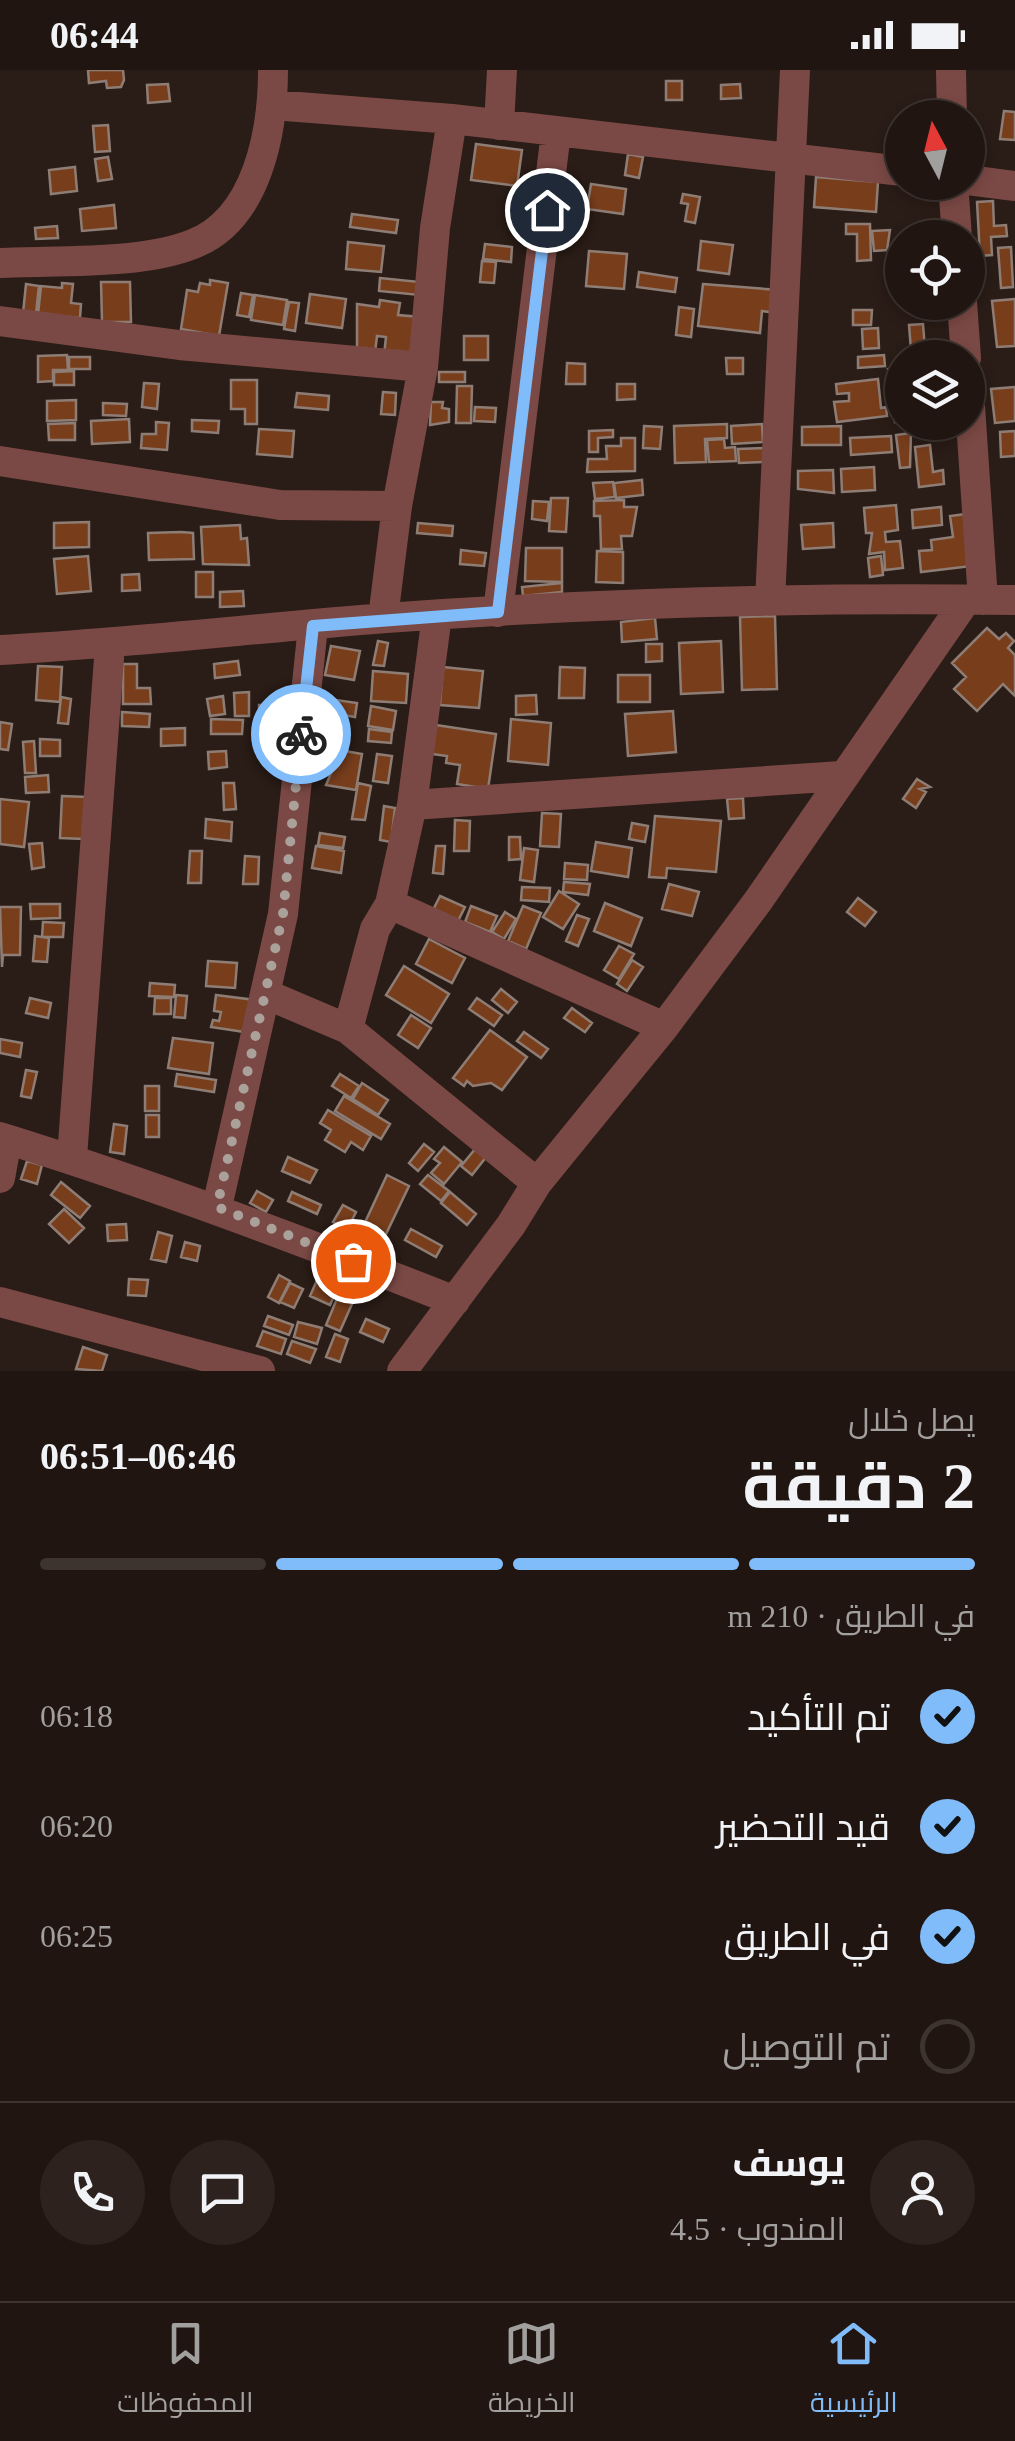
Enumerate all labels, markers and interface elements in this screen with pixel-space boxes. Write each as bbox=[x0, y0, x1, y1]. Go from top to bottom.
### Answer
text: 06:44 bbox=[50, 14, 139, 56]
north arrow bbox=[885, 100, 985, 200]
map controls bbox=[885, 100, 985, 440]
pin bbox=[505, 168, 590, 253]
icon: home bbox=[520, 183, 575, 238]
button: locate bbox=[885, 220, 985, 320]
button: layers bbox=[885, 340, 985, 440]
courier bbox=[251, 684, 351, 784]
icon: bike bbox=[274, 707, 329, 762]
pin bbox=[311, 1219, 396, 1304]
icon: bag bbox=[326, 1234, 381, 1289]
text: يصل خلال bbox=[848, 1402, 975, 1438]
text: 06:46–06:51 bbox=[40, 1435, 236, 1477]
text: 2 دقيقة bbox=[742, 1450, 975, 1522]
text: في الطريق · 210 m bbox=[727, 1598, 975, 1634]
icon: check bbox=[920, 1689, 975, 1744]
text: تم التأكيد bbox=[747, 1696, 890, 1738]
text: 06:18 bbox=[40, 1698, 113, 1734]
icon: check bbox=[920, 1799, 975, 1854]
text: قيد التحضير bbox=[716, 1806, 890, 1848]
text: 06:20 bbox=[40, 1808, 113, 1844]
icon: check bbox=[920, 1909, 975, 1964]
text: في الطريق bbox=[724, 1916, 890, 1958]
text: 06:25 bbox=[40, 1918, 113, 1954]
text: تم التوصيل bbox=[723, 2026, 890, 2068]
button: phone bbox=[40, 2140, 145, 2245]
button: chat bbox=[170, 2140, 275, 2245]
button: person bbox=[870, 2140, 975, 2245]
text: يوسف bbox=[732, 2142, 845, 2184]
text: المندوب · 4.5 bbox=[670, 2211, 845, 2247]
tab: المحفوظات bbox=[117, 2316, 254, 2428]
tab: الخريطة bbox=[488, 2316, 575, 2428]
tab: الرئيسية bbox=[810, 2316, 898, 2428]

